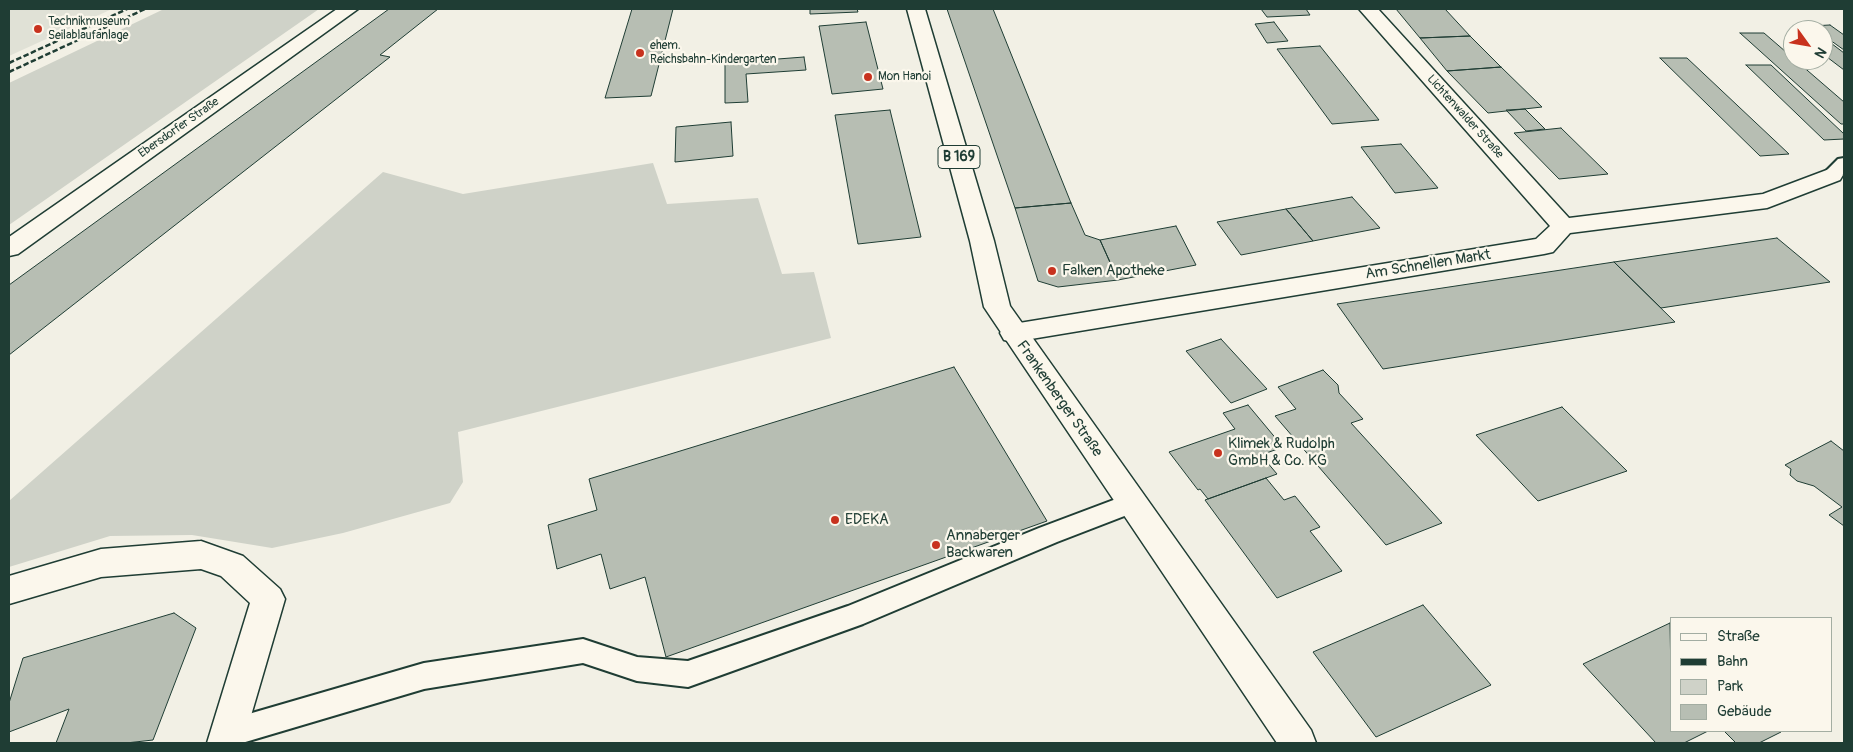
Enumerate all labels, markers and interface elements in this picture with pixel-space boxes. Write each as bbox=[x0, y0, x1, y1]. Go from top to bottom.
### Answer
place label: Technikmuseum Seilablaufanlage bbox=[48, 15, 130, 43]
north arrow bbox=[1783, 20, 1833, 70]
marker: Technikmuseum Seilablaufanlage bbox=[32, 23, 44, 35]
place label: ehem. Reichsbahn-Kindergarten bbox=[650, 39, 777, 67]
text: N bbox=[1811, 44, 1830, 61]
marker: ehem. Reichsbahn-Kindergarten bbox=[634, 47, 646, 59]
place label: Mon Hanoi bbox=[878, 70, 931, 84]
marker: Mon Hanoi bbox=[862, 71, 874, 83]
street label: Lichtenwalder Straße bbox=[1424, 72, 1506, 162]
street label: Ebersdorfer Straße bbox=[136, 95, 222, 161]
road number: B 169 bbox=[938, 146, 980, 168]
street label: Am Schnellen Markt bbox=[1364, 246, 1492, 284]
place label: Falken Apotheke bbox=[1062, 262, 1165, 280]
marker: Falken Apotheke bbox=[1046, 265, 1058, 277]
street label: Frankenberger Straße bbox=[1012, 337, 1106, 461]
place label: Klimek & Rudolph GmbH & Co. KG bbox=[1228, 435, 1335, 470]
marker: Klimek & Rudolph GmbH & Co. KG bbox=[1212, 447, 1224, 459]
place label: EDEKA bbox=[845, 511, 889, 529]
marker: EDEKA bbox=[829, 514, 841, 526]
place label: Annaberger Backwaren bbox=[946, 527, 1020, 562]
marker: Annaberger Backwaren bbox=[930, 539, 942, 551]
legend bbox=[1670, 617, 1833, 732]
text: Straße bbox=[1717, 627, 1760, 646]
text: Bahn bbox=[1717, 652, 1748, 671]
text: Park bbox=[1717, 677, 1743, 696]
text: Gebäude bbox=[1717, 702, 1771, 721]

